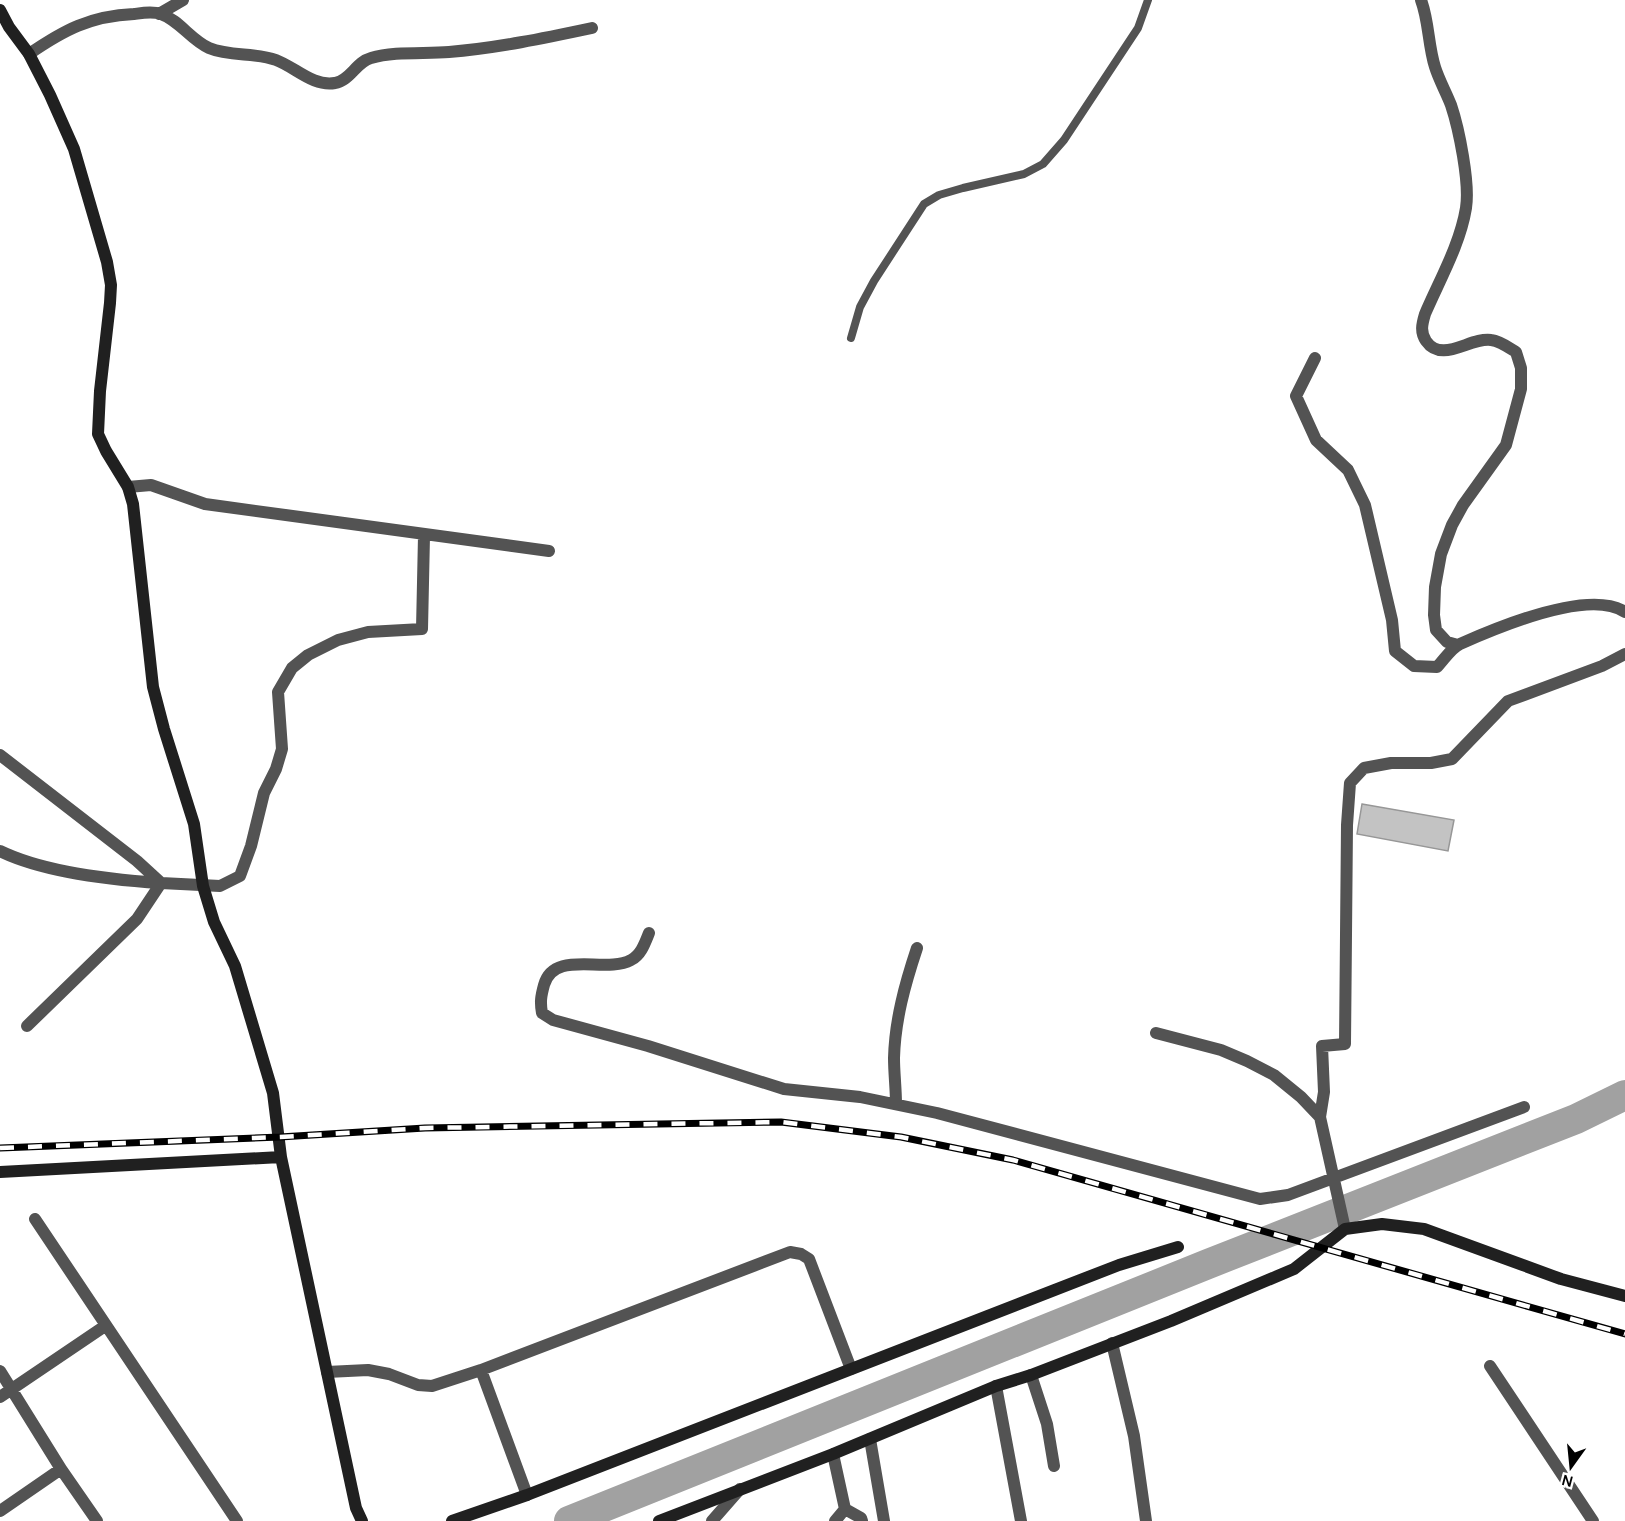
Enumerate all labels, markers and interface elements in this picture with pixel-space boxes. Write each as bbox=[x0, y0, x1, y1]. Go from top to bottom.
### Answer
north arrow bbox=[1541, 1437, 1601, 1497]
text: N bbox=[1559, 1470, 1575, 1492]

